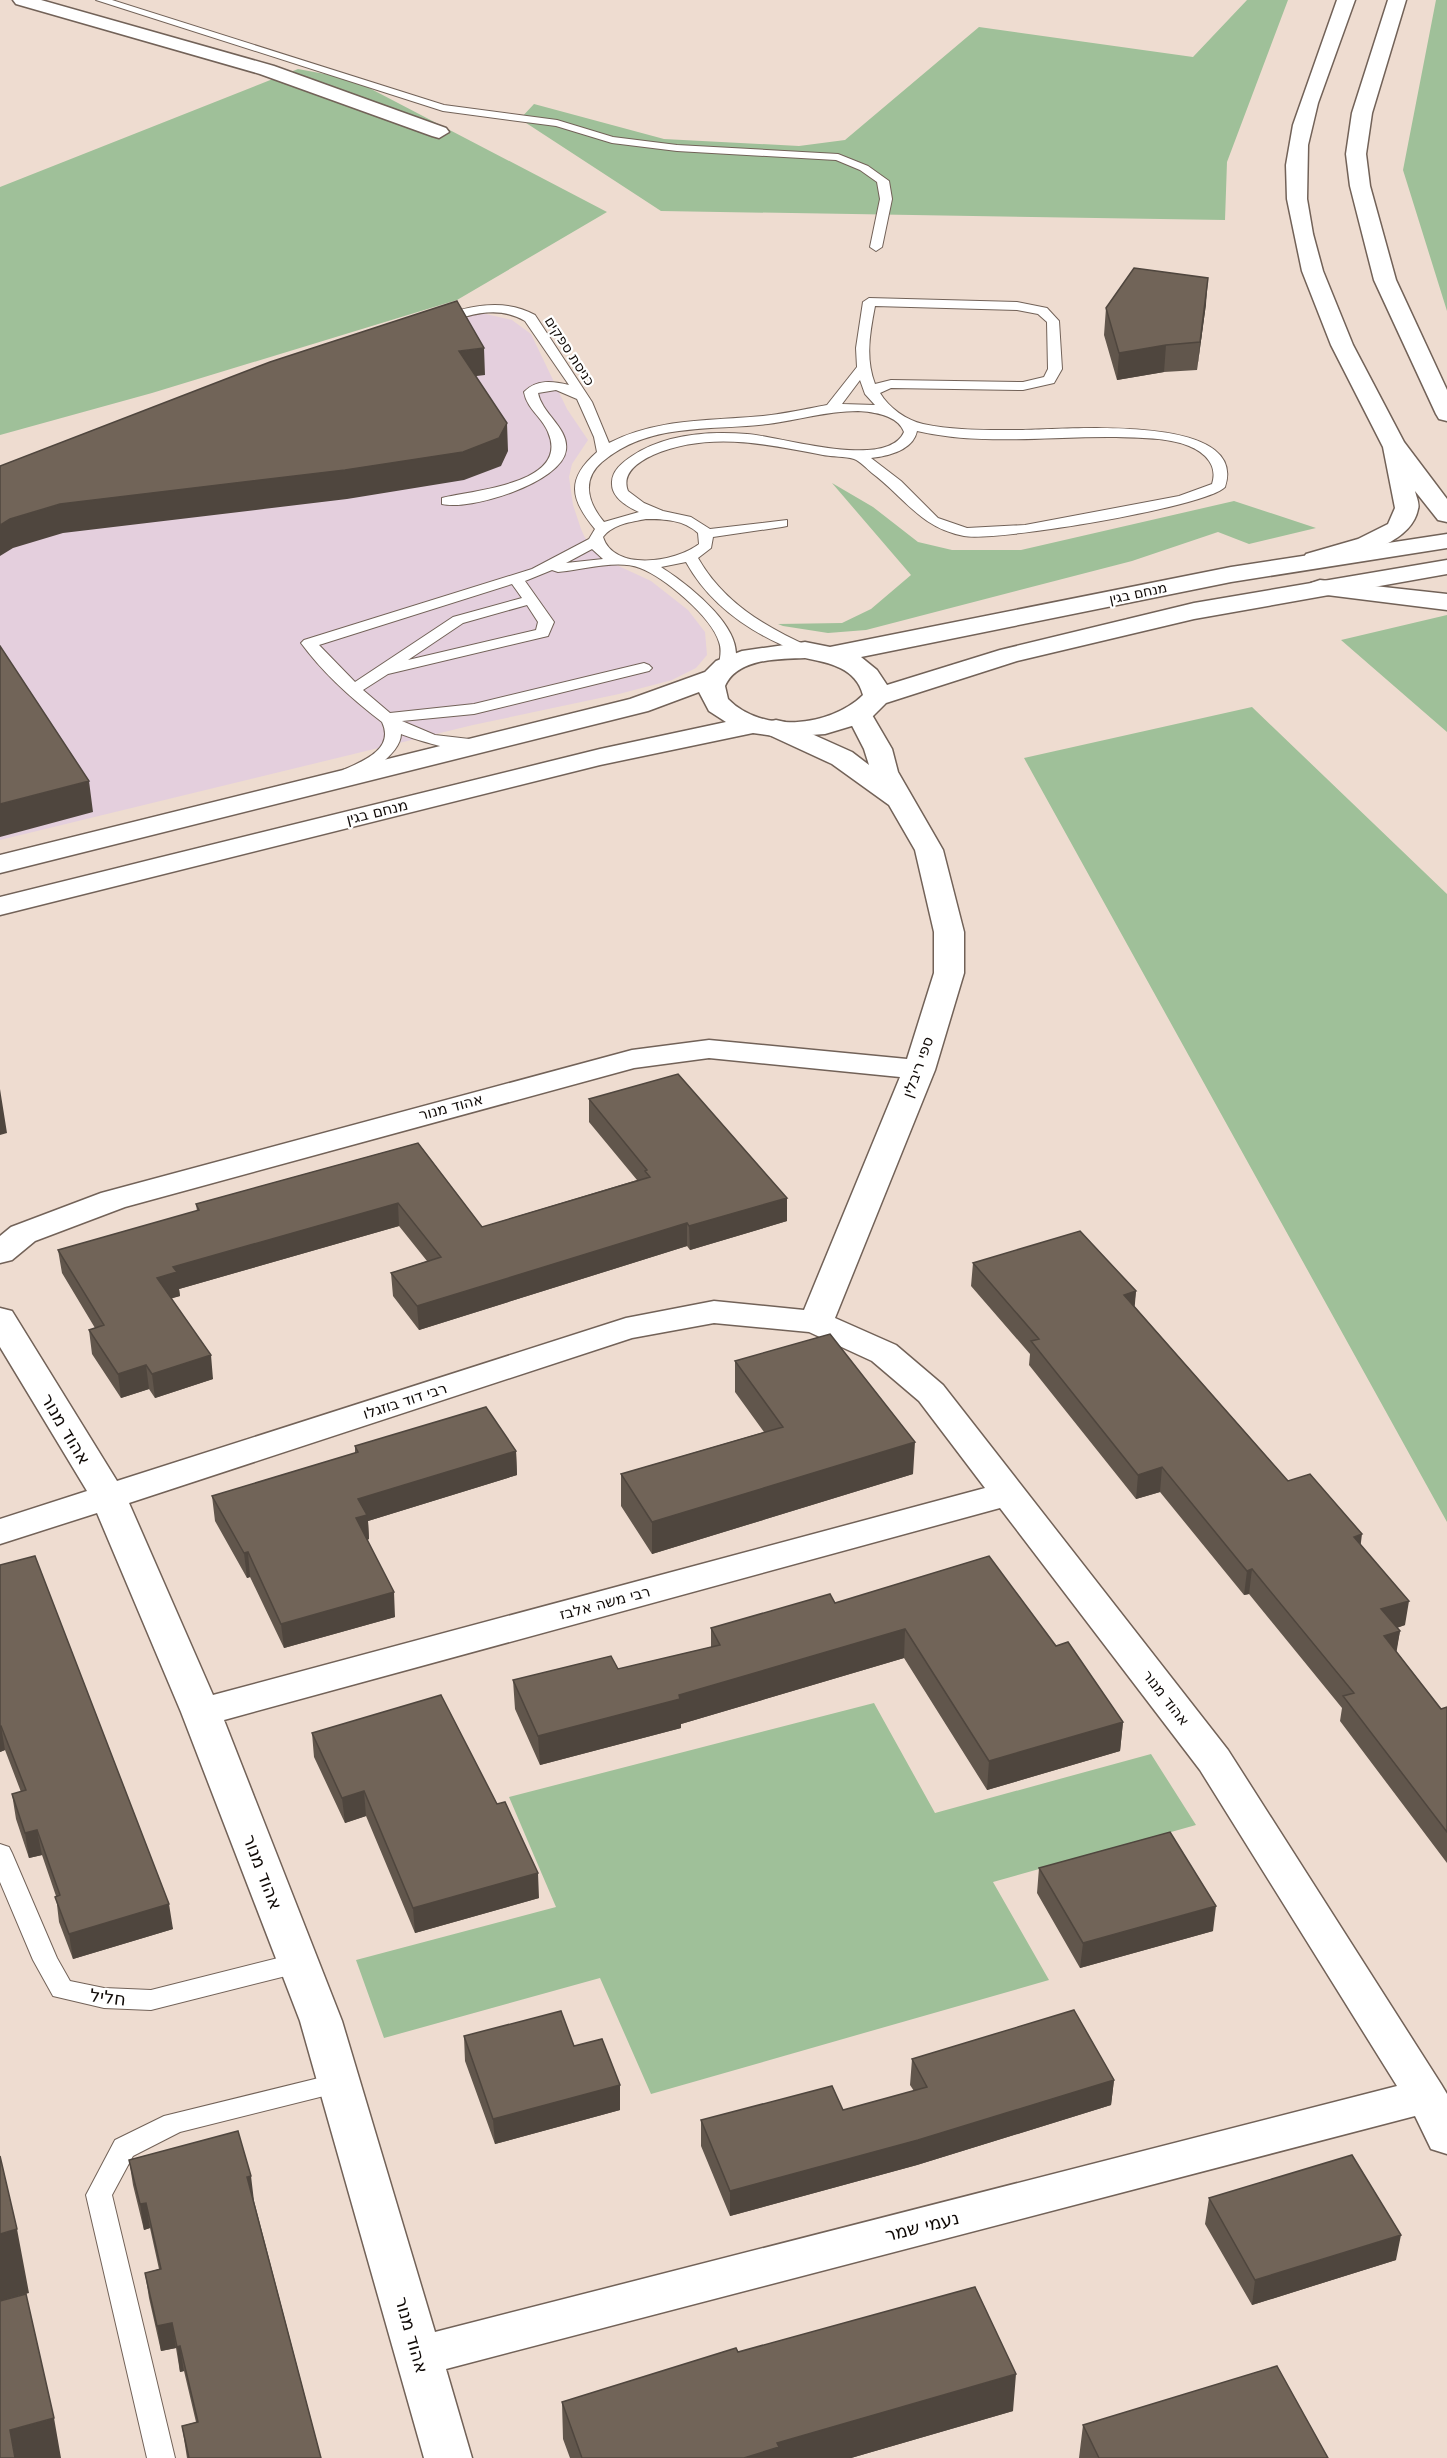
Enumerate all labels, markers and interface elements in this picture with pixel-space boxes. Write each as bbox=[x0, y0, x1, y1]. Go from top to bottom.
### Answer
street label: כניסת ספקים bbox=[542, 313, 598, 389]
street label: מנחם בגין bbox=[1108, 579, 1168, 607]
street label: מנחם בגין bbox=[344, 796, 410, 828]
street label: ספי ריבלין bbox=[899, 1034, 937, 1100]
street label: אהוד מנור bbox=[417, 1090, 485, 1124]
street label: רבי דוד בוזגלו bbox=[361, 1379, 449, 1423]
street label: אהוד מנור bbox=[37, 1390, 95, 1468]
street label: רבי משה אלבז bbox=[558, 1582, 652, 1624]
street label: אהוד מנור bbox=[1139, 1667, 1193, 1729]
street label: אהוד מנור bbox=[239, 1831, 287, 1913]
street label: חליל bbox=[89, 1984, 127, 2010]
street label: נעמי שמר bbox=[883, 2207, 961, 2245]
street label: אהוד מנור bbox=[391, 2294, 433, 2376]

